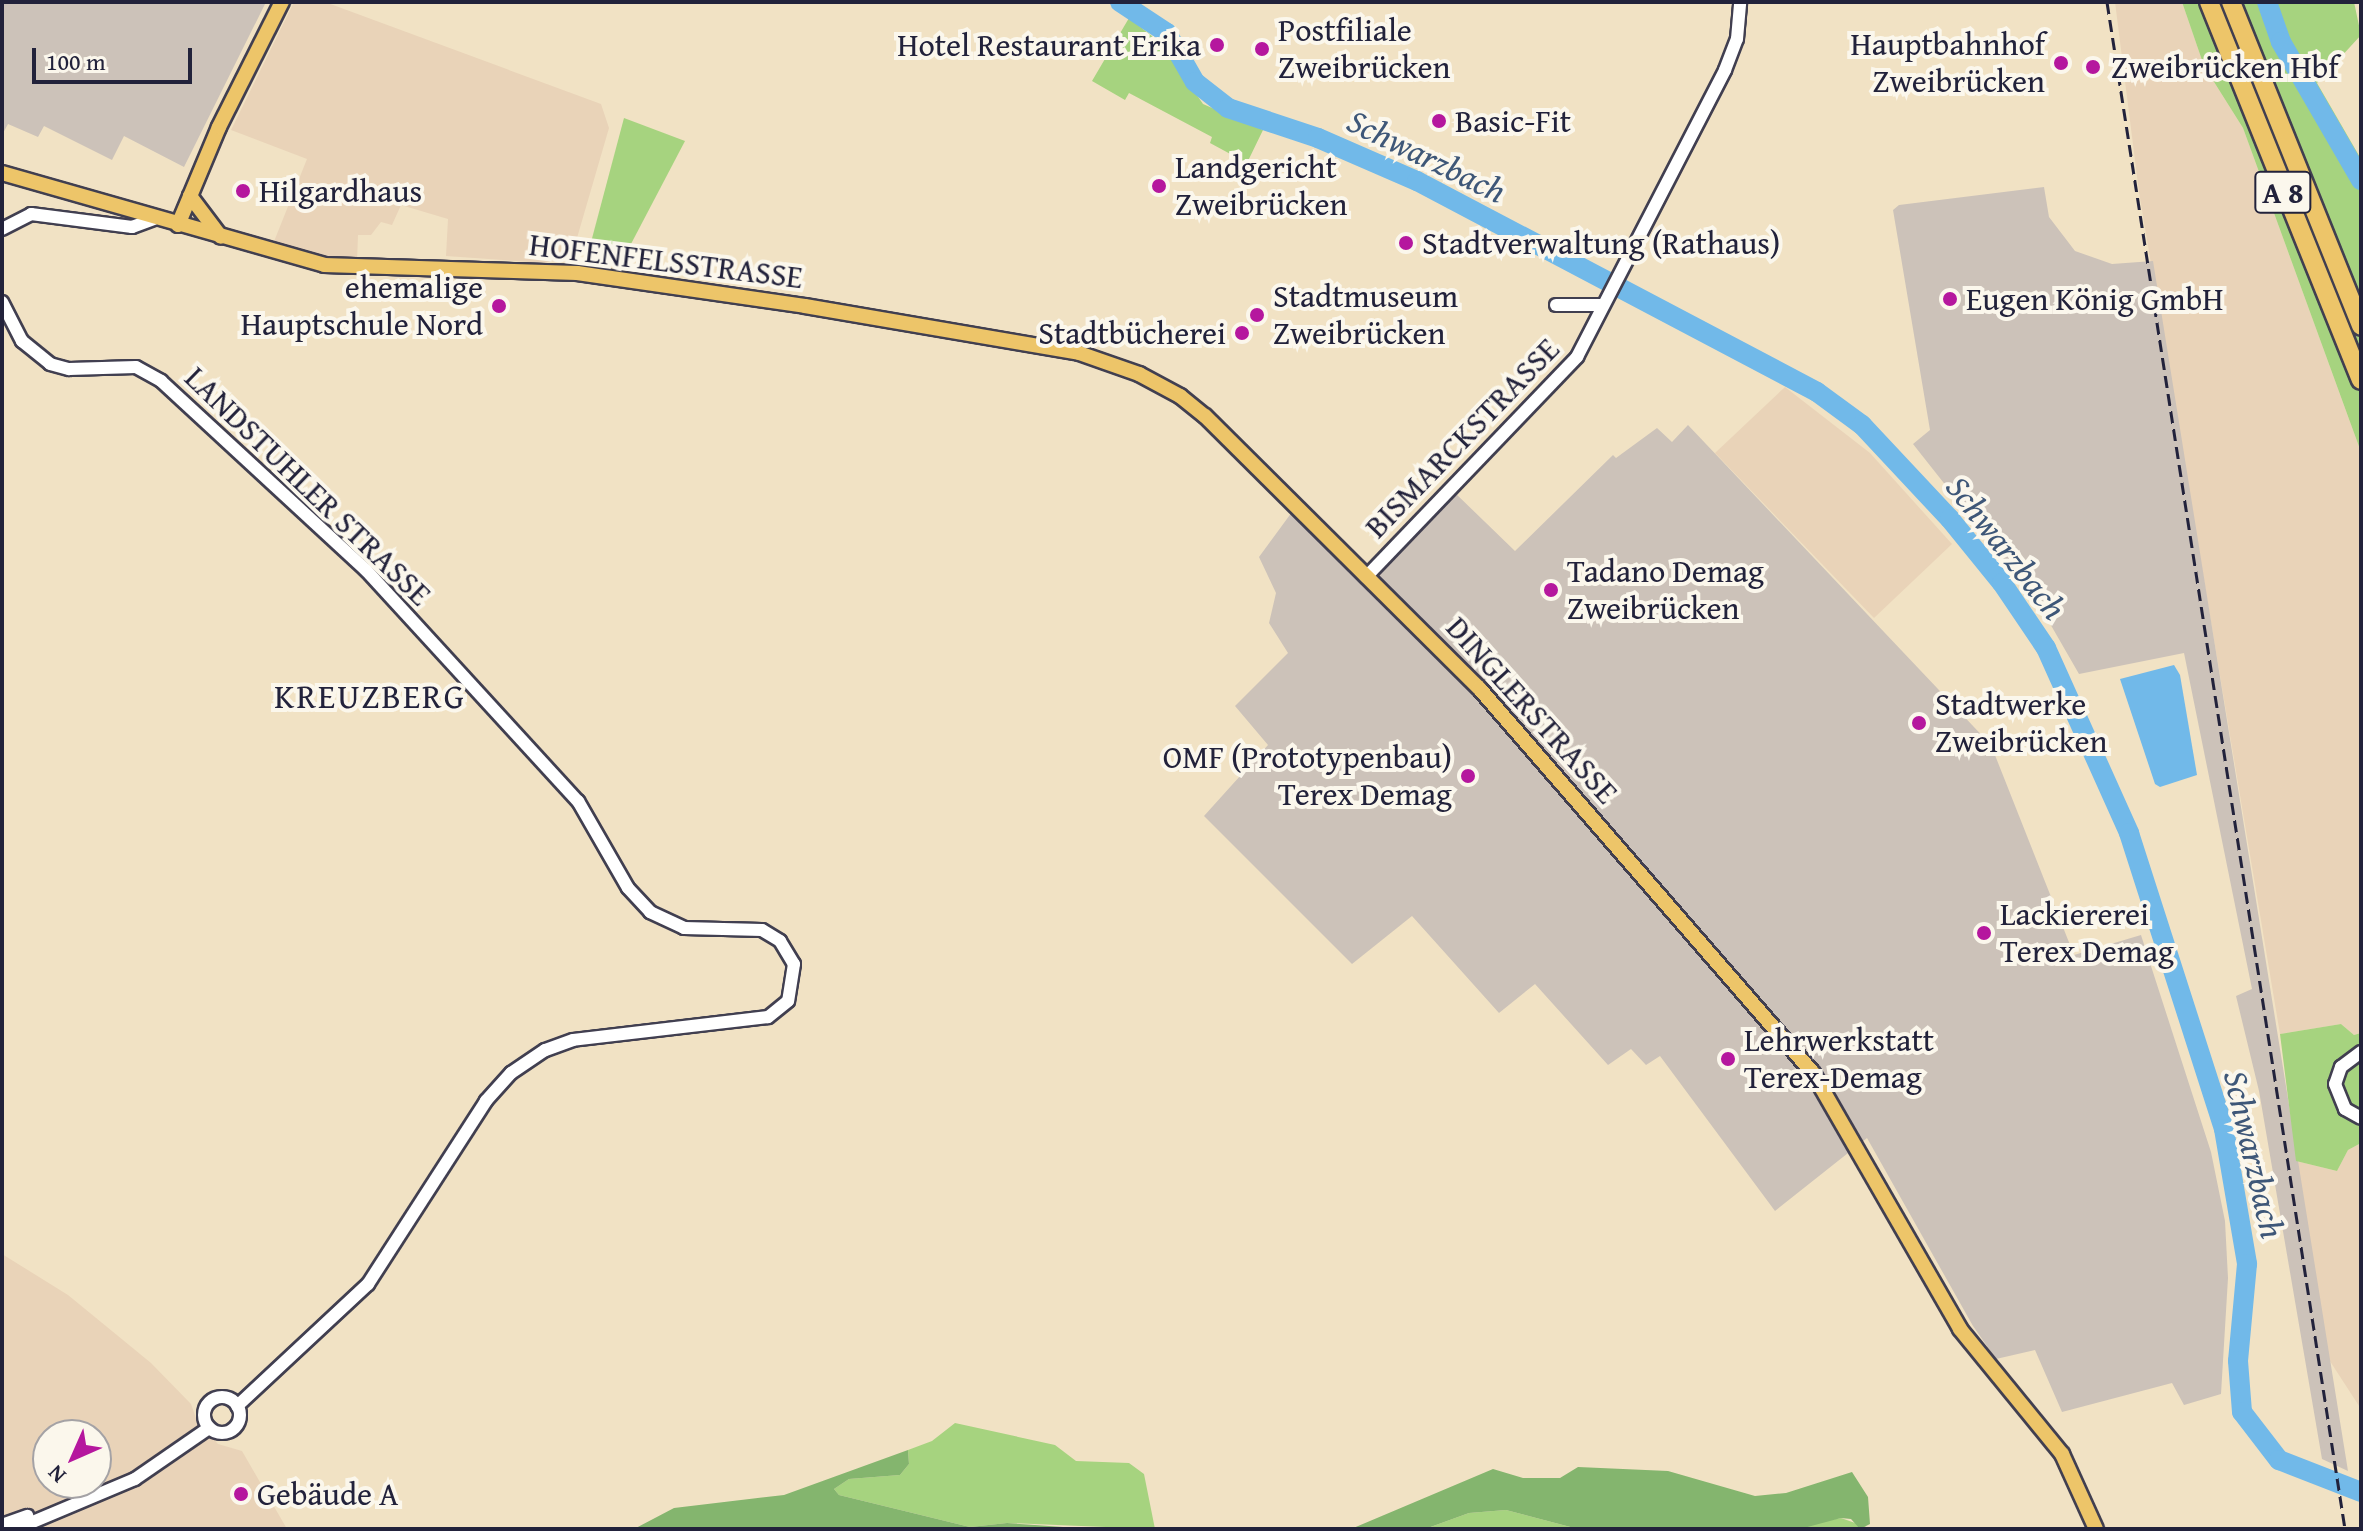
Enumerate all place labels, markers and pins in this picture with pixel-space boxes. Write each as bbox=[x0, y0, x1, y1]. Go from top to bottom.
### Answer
place label: Postfiliale Zweibrücken bbox=[1278, 12, 1450, 87]
place label: Hotel Restaurant Erika bbox=[897, 26, 1201, 64]
place label: Hauptbahnhof Zweibrücken bbox=[1851, 26, 2045, 101]
marker: Hotel Restaurant Erika bbox=[1208, 36, 1226, 54]
marker: Postfiliale Zweibrücken bbox=[1253, 40, 1271, 58]
place label: Zweibrücken Hbf bbox=[2111, 48, 2339, 86]
marker: Hauptbahnhof Zweibrücken bbox=[2052, 54, 2070, 72]
marker: Zweibrücken Hbf bbox=[2082, 56, 2104, 78]
place label: Basic-Fit bbox=[1455, 102, 1571, 140]
marker: Basic-Fit bbox=[1430, 112, 1448, 130]
place label: Landgericht Zweibrücken bbox=[1175, 149, 1347, 224]
place label: Hilgardhaus bbox=[259, 172, 422, 210]
marker: Landgericht Zweibrücken bbox=[1150, 177, 1168, 195]
marker: Hilgardhaus bbox=[234, 182, 252, 200]
place label: Stadtverwaltung (Rathaus) bbox=[1422, 224, 1780, 262]
marker: Stadtverwaltung (Rathaus) bbox=[1397, 234, 1415, 252]
place label: ehemalige Hauptschule Nord bbox=[241, 269, 483, 344]
place label: Stadtmuseum Zweibrücken bbox=[1273, 278, 1458, 353]
place label: Eugen König GmbH bbox=[1966, 280, 2223, 318]
marker: Eugen König GmbH bbox=[1941, 290, 1959, 308]
marker: ehemalige Hauptschule Nord bbox=[490, 297, 508, 315]
marker: Stadtmuseum Zweibrücken bbox=[1248, 306, 1266, 324]
place label: Stadtbücherei bbox=[1038, 314, 1226, 352]
marker: Stadtbücherei bbox=[1233, 324, 1251, 342]
place label: Tadano Demag Zweibrücken bbox=[1567, 553, 1764, 628]
marker: Tadano Demag Zweibrücken bbox=[1542, 581, 1560, 599]
place label: Stadtwerke Zweibrücken bbox=[1935, 686, 2107, 761]
marker: Stadtwerke Zweibrücken bbox=[1910, 714, 1928, 732]
place label: OMF (Prototypenbau) Terex Demag bbox=[1163, 739, 1452, 814]
marker: OMF (Prototypenbau) Terex Demag bbox=[1459, 767, 1477, 785]
place label: Lackiererei Terex Demag bbox=[2000, 896, 2174, 971]
marker: Lackiererei Terex Demag bbox=[1975, 924, 1993, 942]
place label: Lehrwerkstatt Terex-Demag bbox=[1744, 1022, 1934, 1097]
marker: Lehrwerkstatt Terex-Demag bbox=[1719, 1050, 1737, 1068]
place label: Gebäude A bbox=[257, 1475, 398, 1513]
marker: Gebäude A bbox=[232, 1485, 250, 1503]

